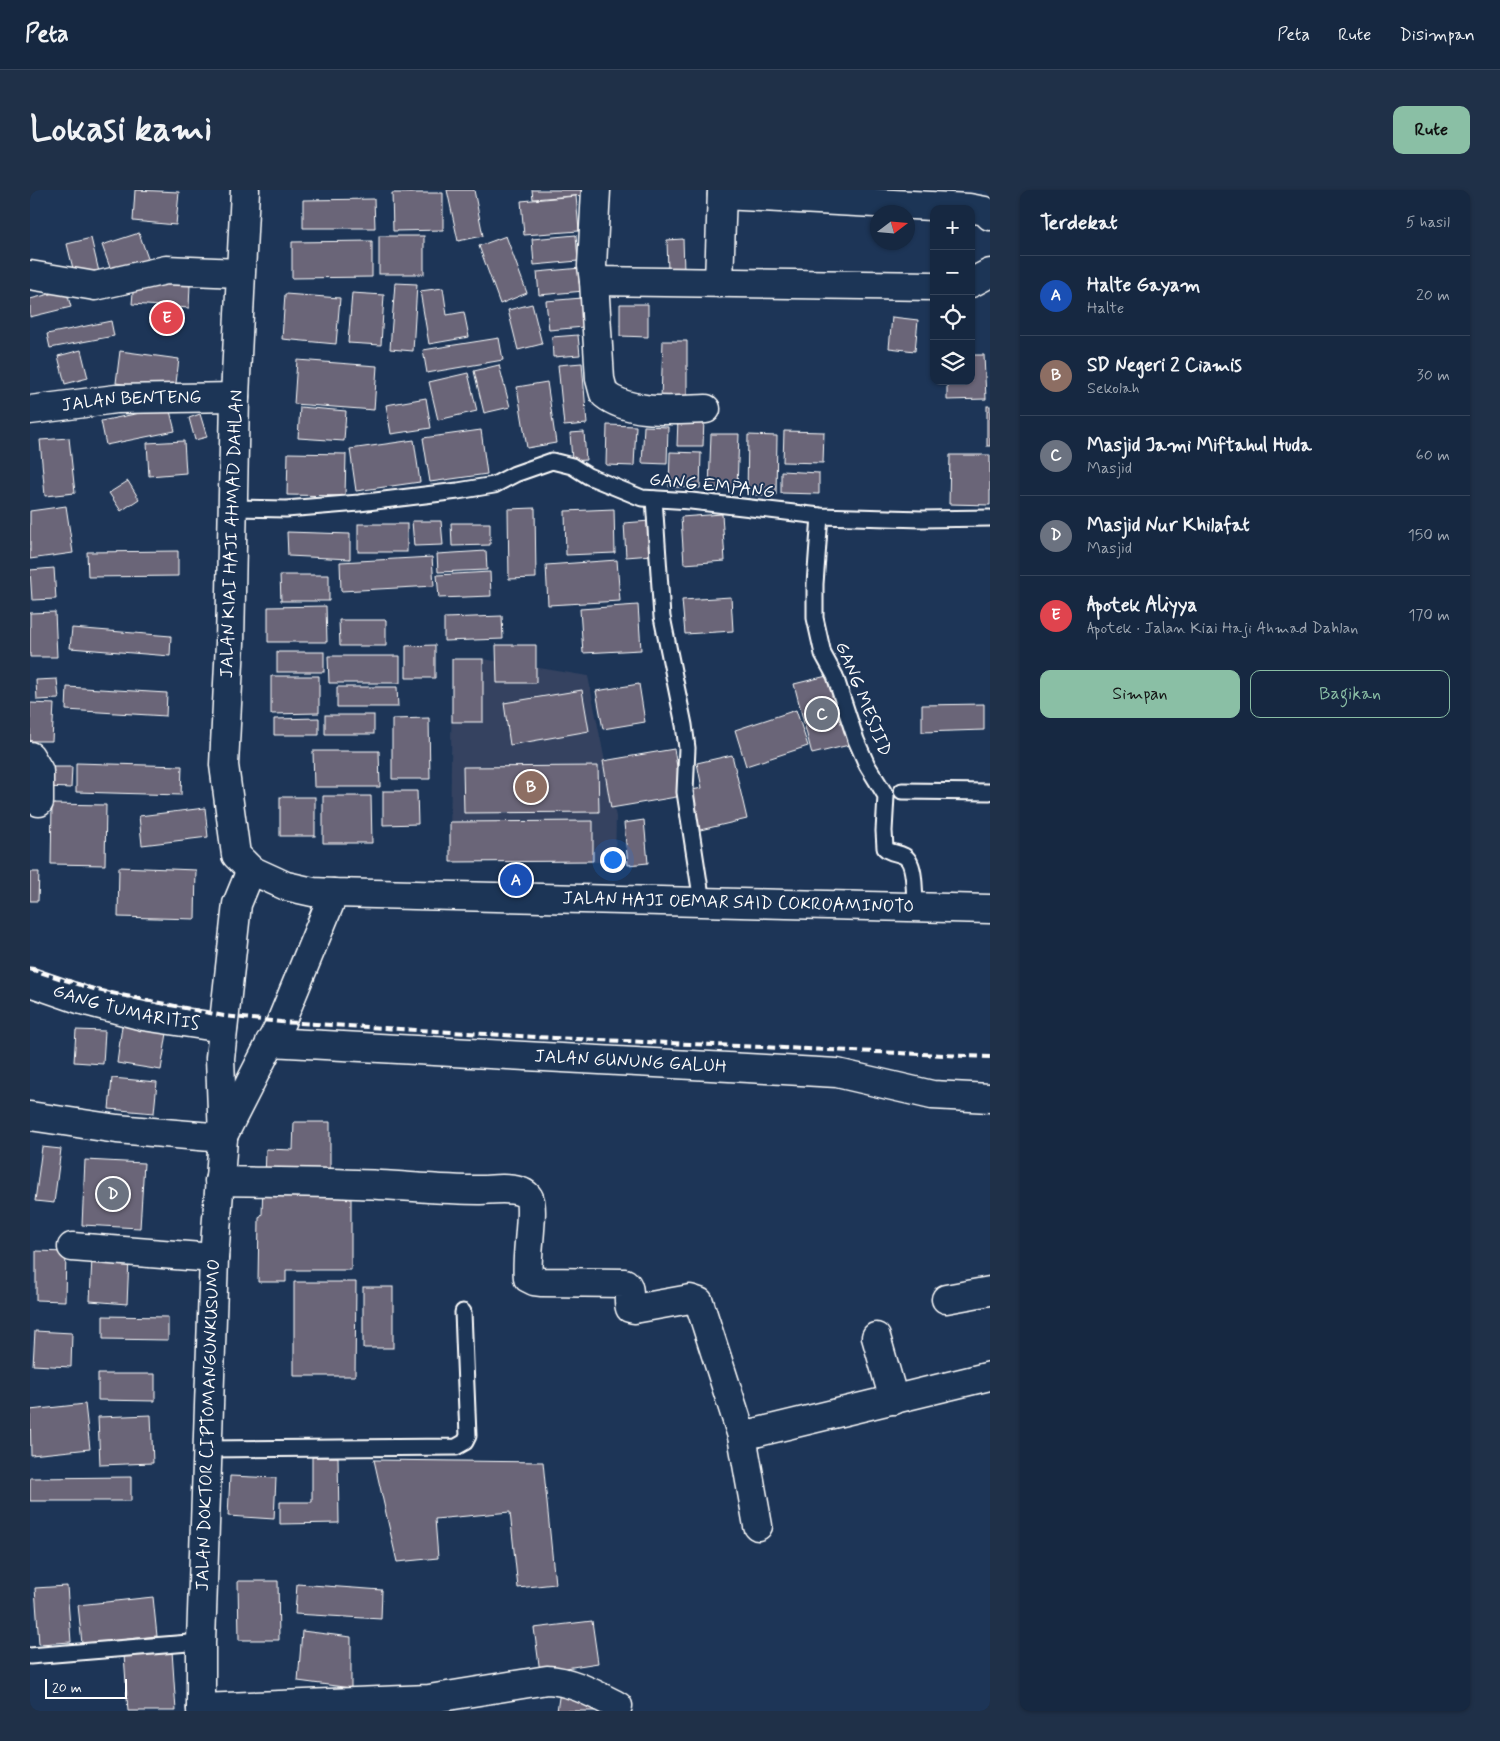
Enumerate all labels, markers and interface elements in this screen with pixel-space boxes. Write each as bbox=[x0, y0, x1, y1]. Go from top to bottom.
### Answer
text: Peta bbox=[25, 19, 69, 50]
text: Peta bbox=[1277, 23, 1310, 47]
text: Rute bbox=[1338, 23, 1371, 47]
text: Disimpan bbox=[1399, 23, 1475, 47]
button: Rute bbox=[1393, 106, 1470, 154]
text: Lokasi kami bbox=[30, 107, 212, 153]
north arrow bbox=[870, 205, 915, 250]
map controls bbox=[930, 205, 975, 385]
button: + bbox=[930, 205, 975, 250]
text: Terdekat bbox=[1040, 209, 1118, 237]
text: 5 hasil bbox=[1406, 212, 1450, 233]
button: − bbox=[930, 250, 975, 295]
text: Halte Gayam bbox=[1087, 273, 1200, 298]
text: A bbox=[1051, 285, 1061, 306]
text: 20 m bbox=[1416, 285, 1450, 306]
button: locate bbox=[930, 295, 975, 340]
text: Halte bbox=[1087, 298, 1124, 319]
pin: E bbox=[151, 299, 183, 337]
button: layers bbox=[930, 340, 975, 385]
text: SD Negeri 2 Ciamis bbox=[1087, 353, 1242, 378]
text: B bbox=[1051, 365, 1061, 386]
text: 30 m bbox=[1417, 365, 1450, 386]
text: Sekolah bbox=[1087, 378, 1140, 399]
street label: JALAN BENTENG bbox=[60, 386, 202, 418]
street label: JALAN KIAI HAJI AHMAD DAHLAN bbox=[215, 389, 249, 679]
text: Masjid Jami Miftahul Huda bbox=[1087, 433, 1312, 458]
text: C bbox=[1050, 445, 1062, 466]
text: 60 m bbox=[1416, 445, 1450, 466]
text: Masjid bbox=[1087, 458, 1132, 479]
street label: GANG EMPANG bbox=[648, 467, 776, 505]
text: Masjid Nur Khilafat bbox=[1087, 513, 1250, 538]
text: D bbox=[1050, 525, 1062, 546]
text: 150 m bbox=[1408, 525, 1450, 546]
text: Masjid bbox=[1087, 538, 1132, 559]
text: Apotek Aliyya bbox=[1087, 593, 1197, 618]
text: E bbox=[1051, 605, 1061, 626]
text: 170 m bbox=[1408, 605, 1450, 626]
text: Apotek · Jalan Kiai Haji Ahmad Dahlan bbox=[1087, 618, 1358, 639]
street label: GANG MESJID bbox=[829, 638, 897, 760]
button: Simpan bbox=[1040, 670, 1240, 718]
button: Bagikan bbox=[1250, 670, 1450, 718]
pin: C bbox=[806, 695, 838, 733]
pin: B bbox=[515, 768, 547, 806]
your location bbox=[600, 847, 626, 873]
pin: A bbox=[500, 861, 532, 899]
street label: JALAN HAJI OEMAR SAID COKROAMINOTO bbox=[562, 887, 914, 919]
street label: GANG TUMARITIS bbox=[49, 979, 201, 1036]
street label: JALAN GUNUNG GALUH bbox=[534, 1044, 727, 1079]
pin: D bbox=[97, 1175, 129, 1213]
street label: JALAN DOKTOR CIPTOMANGUNKUSUMO bbox=[191, 1258, 226, 1592]
scale bar bbox=[45, 1676, 128, 1699]
text: 20 m bbox=[52, 1679, 82, 1697]

